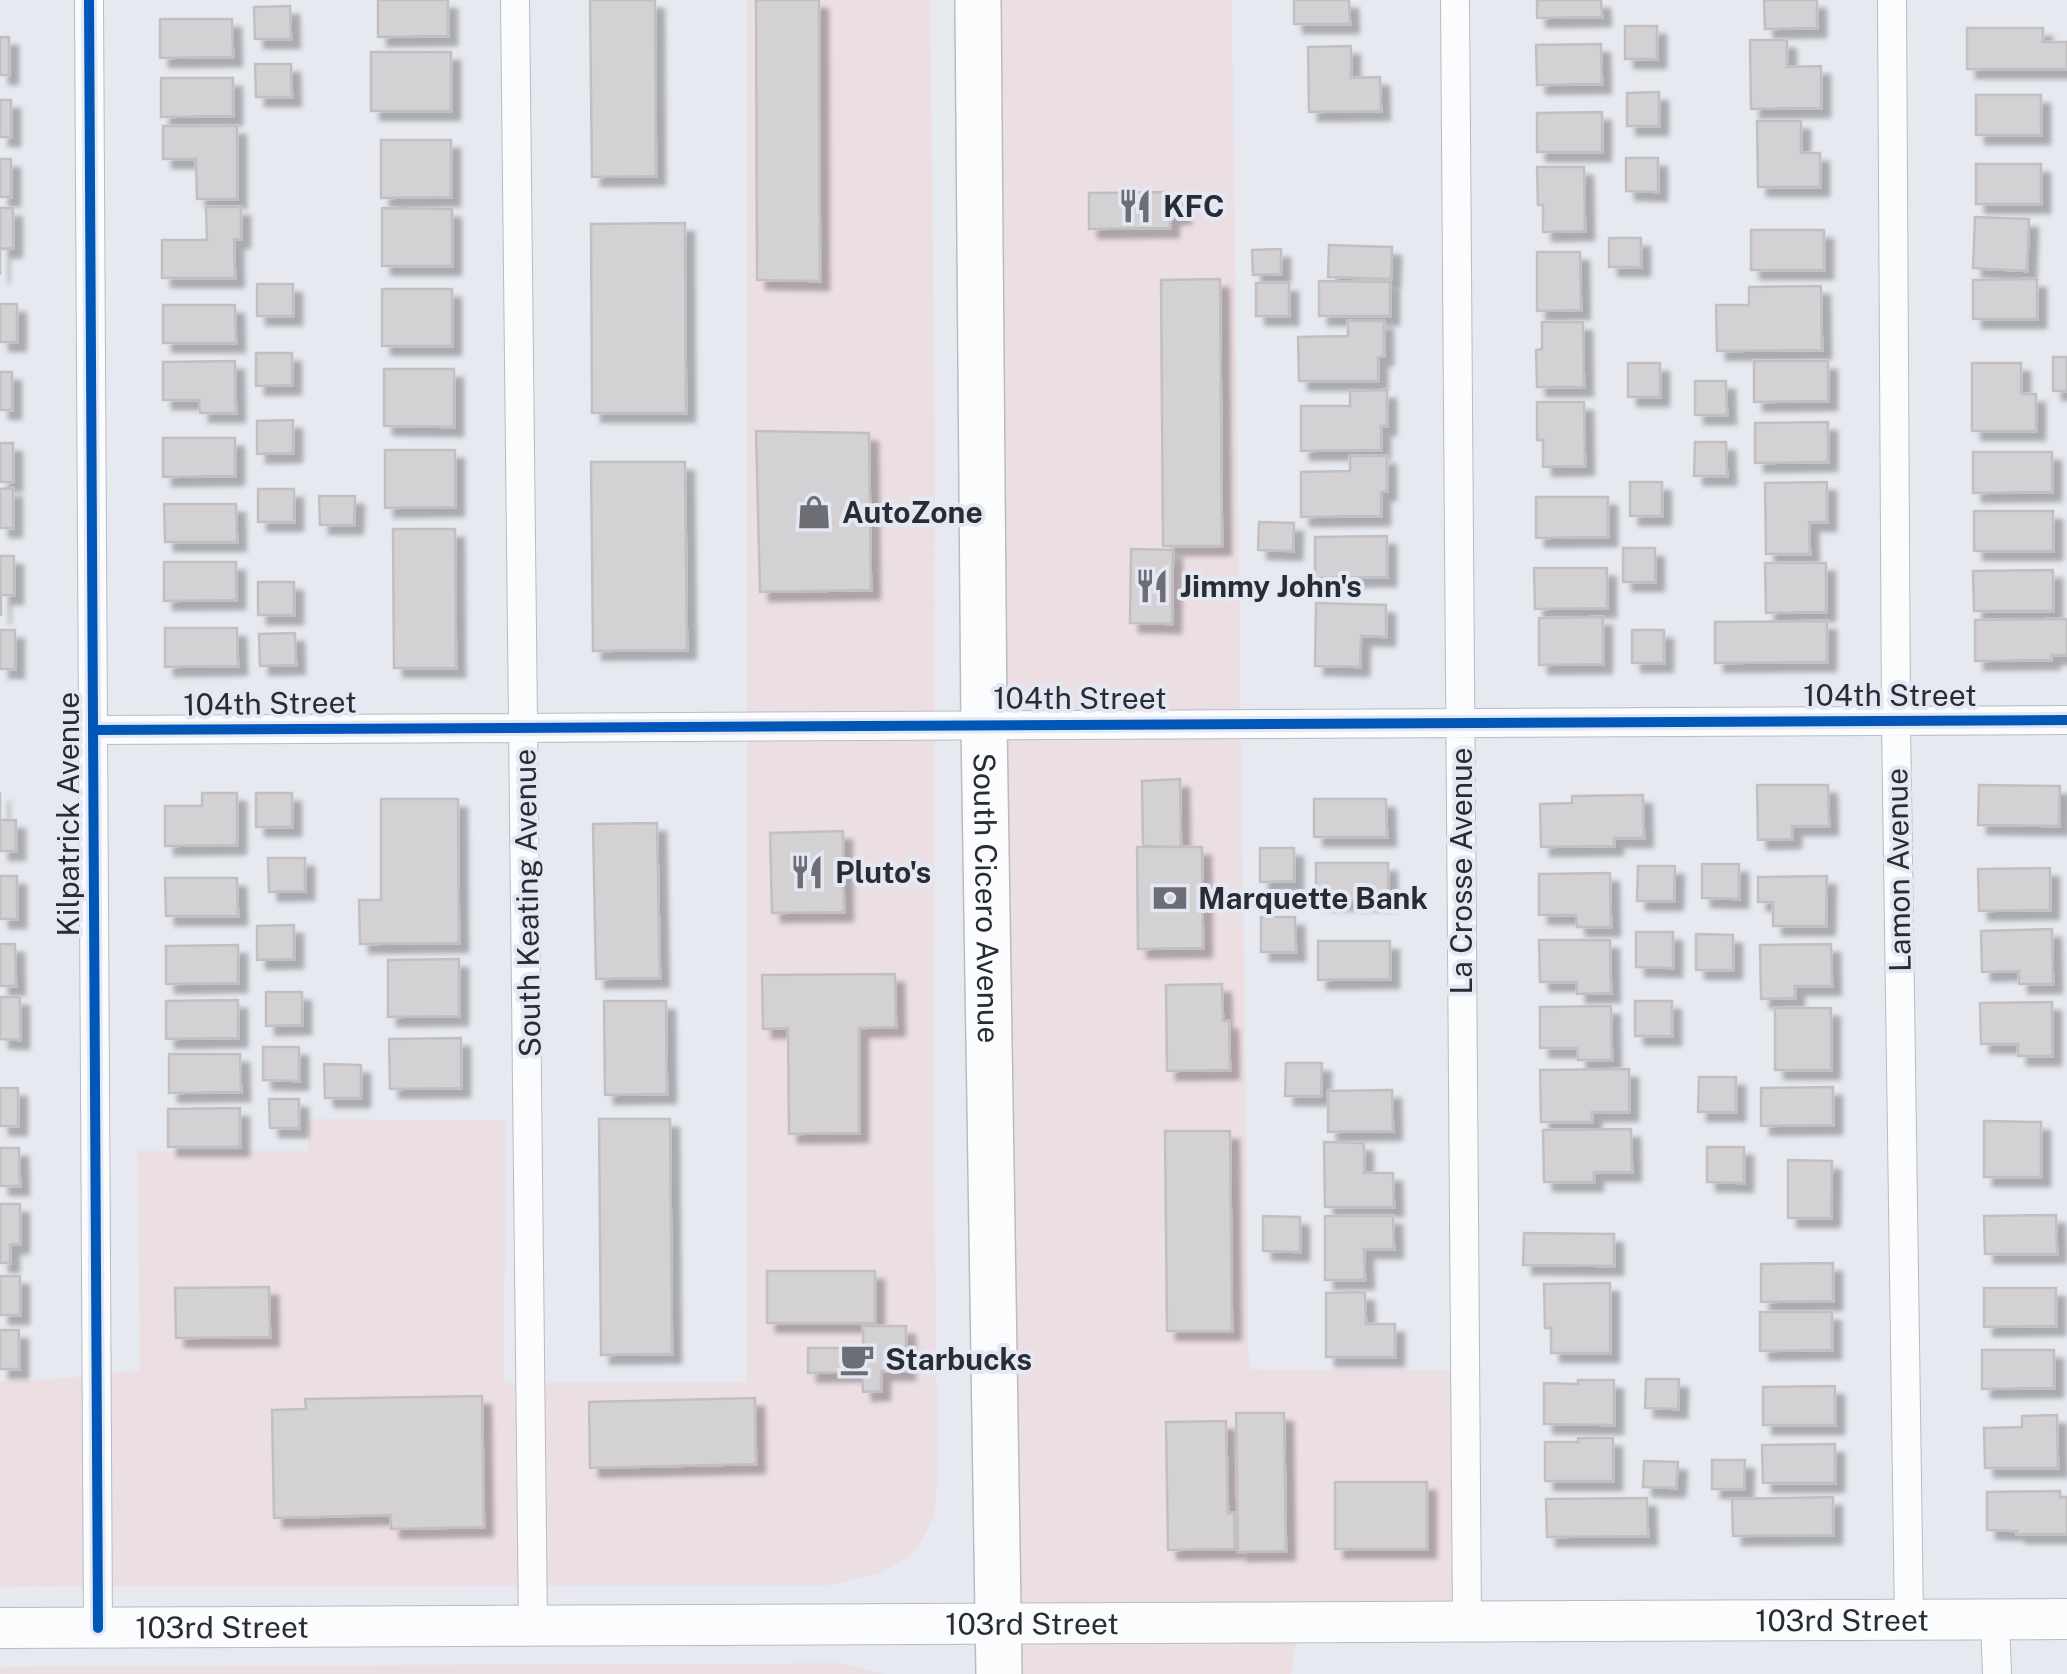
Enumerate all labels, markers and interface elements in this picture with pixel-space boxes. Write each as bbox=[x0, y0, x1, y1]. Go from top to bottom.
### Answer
restaurant icon: KFC bbox=[1116, 187, 1154, 225]
place label: KFC bbox=[1163, 188, 1224, 224]
shop icon: AutoZone bbox=[795, 493, 833, 531]
place label: AutoZone bbox=[842, 494, 983, 530]
restaurant icon: Jimmy John's bbox=[1133, 567, 1171, 605]
place label: Jimmy John's bbox=[1180, 568, 1362, 604]
street label: 104th Street bbox=[1803, 677, 1977, 713]
street label: 104th Street bbox=[993, 680, 1167, 716]
street label: 104th Street bbox=[183, 683, 357, 723]
street label: Kilpatrick Avenue bbox=[50, 692, 86, 936]
street label: La Crosse Avenue bbox=[1443, 747, 1479, 995]
street label: South Keating Avenue bbox=[506, 748, 548, 1058]
street label: South Cicero Avenue bbox=[966, 752, 1007, 1044]
street label: Lamon Avenue bbox=[1878, 768, 1918, 972]
restaurant icon: Pluto's bbox=[788, 853, 826, 891]
place label: Pluto's bbox=[835, 854, 931, 890]
bank icon: Marquette Bank bbox=[1151, 879, 1189, 917]
place label: Marquette Bank bbox=[1198, 880, 1428, 916]
cafe icon: Starbucks bbox=[838, 1340, 876, 1378]
place label: Starbucks bbox=[885, 1341, 1032, 1377]
street label: 103rd Street bbox=[1755, 1602, 1929, 1638]
street label: 103rd Street bbox=[945, 1605, 1119, 1642]
street label: 103rd Street bbox=[135, 1609, 309, 1645]

